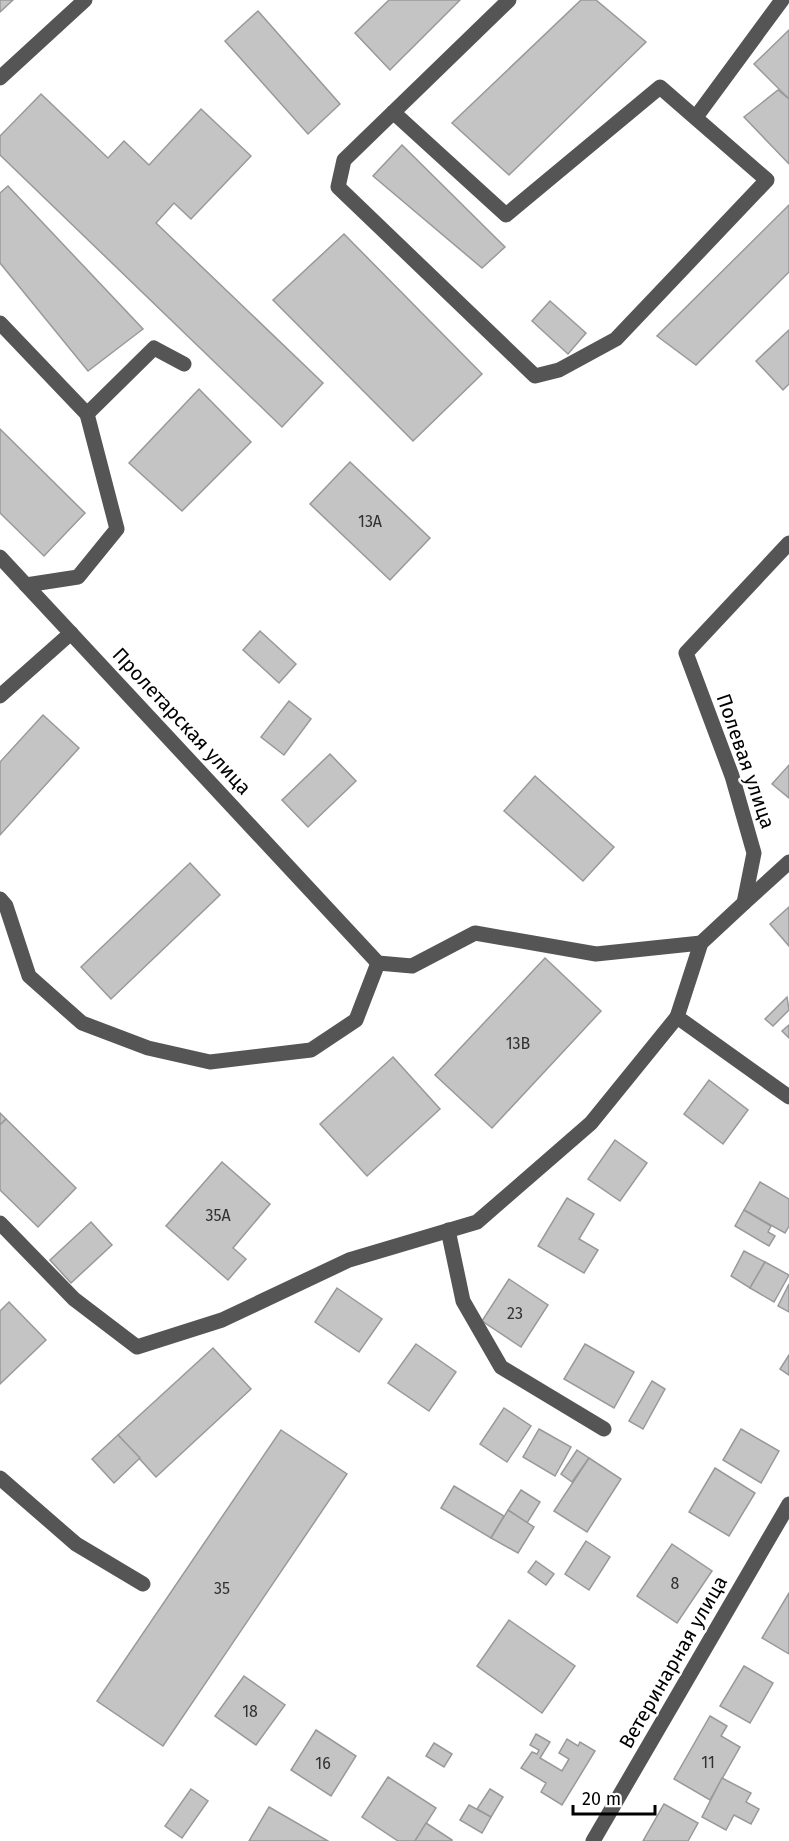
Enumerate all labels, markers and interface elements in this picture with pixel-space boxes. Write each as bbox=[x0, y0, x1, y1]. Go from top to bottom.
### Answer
house number: 13А bbox=[358, 512, 383, 531]
street label: Пролетарская улица bbox=[108, 642, 256, 800]
street label: Полевая улица bbox=[712, 690, 780, 832]
house number: 13В bbox=[506, 1034, 531, 1053]
house number: 35А bbox=[205, 1206, 231, 1225]
house number: 23 bbox=[507, 1304, 523, 1323]
street label: Ветеринарная улица bbox=[614, 1571, 732, 1753]
house number: 8 bbox=[671, 1574, 680, 1593]
house number: 35 bbox=[214, 1579, 230, 1598]
house number: 18 bbox=[242, 1702, 258, 1721]
house number: 11 bbox=[701, 1753, 715, 1772]
house number: 16 bbox=[315, 1754, 331, 1773]
scale bar bbox=[573, 1778, 656, 1816]
text: 20 m bbox=[582, 1788, 621, 1810]

